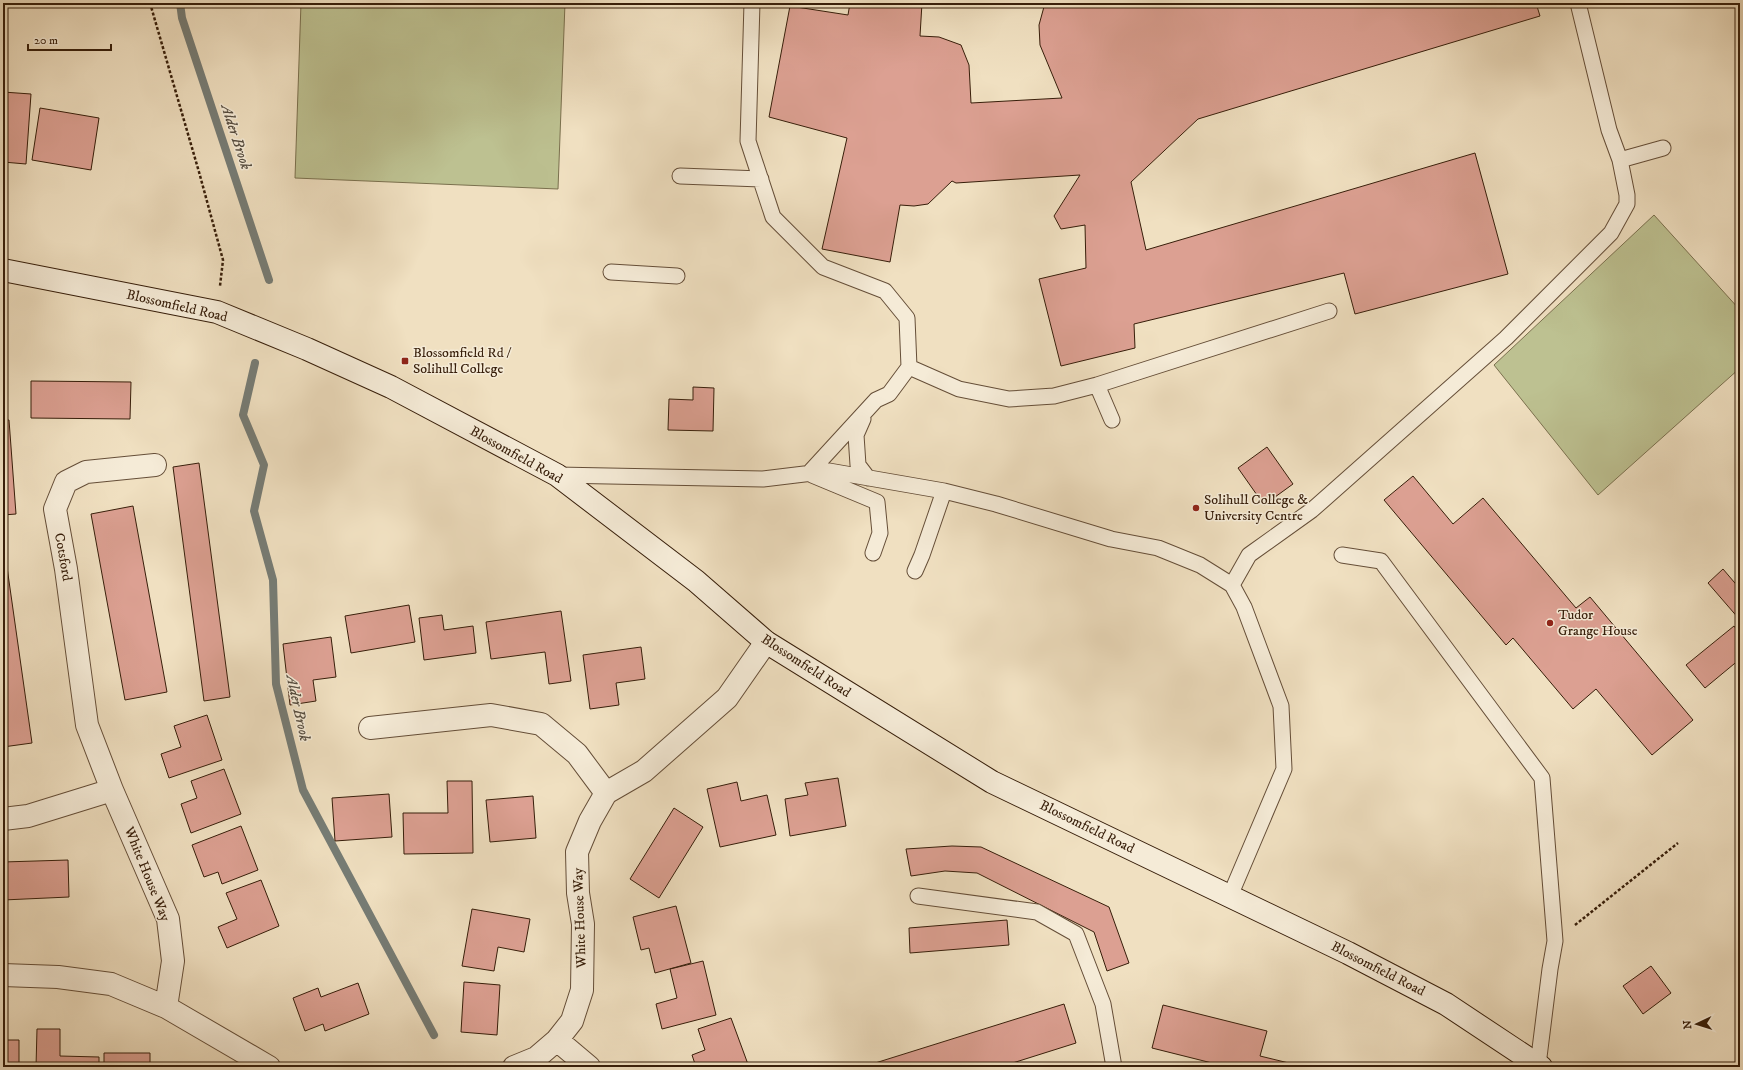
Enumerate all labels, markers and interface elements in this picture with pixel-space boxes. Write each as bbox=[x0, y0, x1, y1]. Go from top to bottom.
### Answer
scale bar bbox=[28, 26, 111, 52]
text: 20 m bbox=[34, 33, 58, 48]
water label: Alder Brook bbox=[216, 100, 256, 173]
street label: Blossomfield Road bbox=[125, 286, 229, 326]
place label: Blossomfield Rd / Solihull College bbox=[413, 344, 512, 378]
marker: Blossomfield Rd / Solihull College bbox=[400, 356, 410, 366]
street label: Blossomfield Road bbox=[466, 422, 566, 488]
place label: Solihull College & University Centre bbox=[1204, 491, 1308, 525]
marker: Solihull College & University Centre bbox=[1191, 503, 1201, 513]
street label: Cotsford bbox=[50, 532, 76, 582]
place label: Tudor Grange House bbox=[1558, 606, 1638, 640]
marker: Tudor Grange House bbox=[1545, 618, 1555, 628]
street label: Blossomfield Road bbox=[758, 630, 854, 702]
water label: Alder Brook bbox=[281, 671, 314, 744]
street label: Blossomfield Road bbox=[1037, 796, 1137, 858]
street label: White House Way bbox=[119, 823, 174, 924]
street label: White House Way bbox=[569, 867, 591, 970]
street label: Blossomfield Road bbox=[1328, 938, 1428, 1000]
north arrow bbox=[1677, 1004, 1717, 1044]
text: N bbox=[1681, 1020, 1695, 1030]

